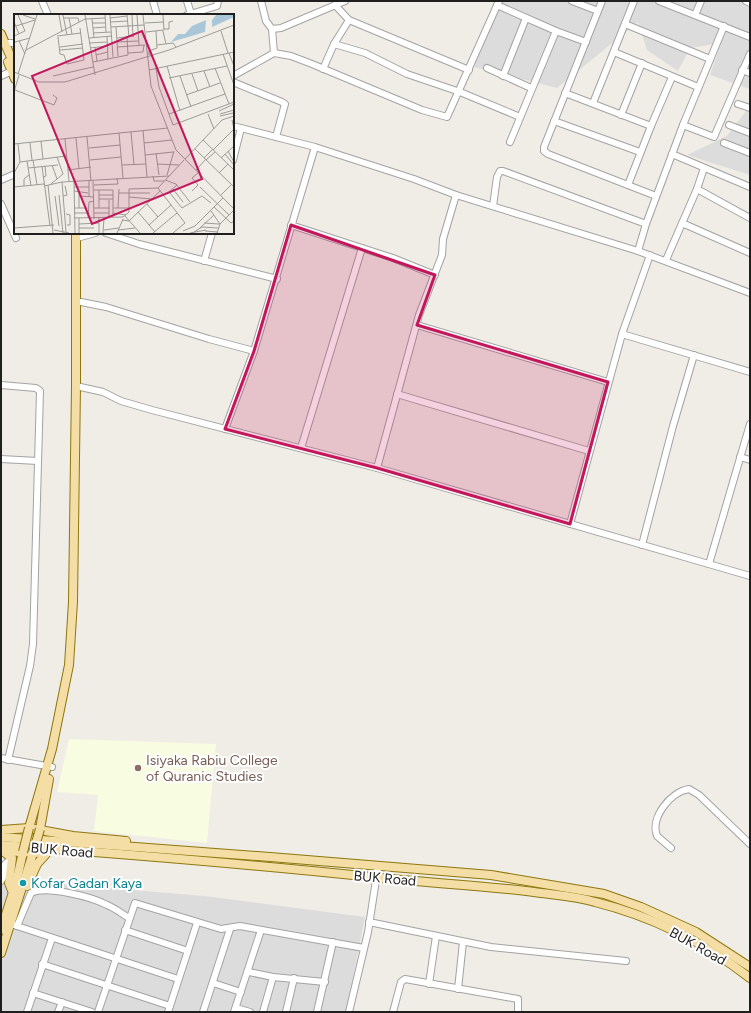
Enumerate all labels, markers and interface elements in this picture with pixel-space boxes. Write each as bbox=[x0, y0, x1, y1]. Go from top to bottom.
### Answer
inset map bbox=[14, 14, 234, 234]
place label: Isiyaka Rabiu College of Quranic Studies bbox=[146, 752, 278, 785]
marker: Isiyaka Rabiu College of Quranic Studies bbox=[133, 763, 143, 773]
street label: BUK Road bbox=[30, 839, 94, 862]
street label: BUK Road bbox=[353, 867, 417, 890]
place label: Kofar Gadan Kaya bbox=[31, 875, 142, 892]
marker: Kofar Gadan Kaya bbox=[18, 878, 28, 888]
street label: BUK Road bbox=[666, 924, 729, 969]

